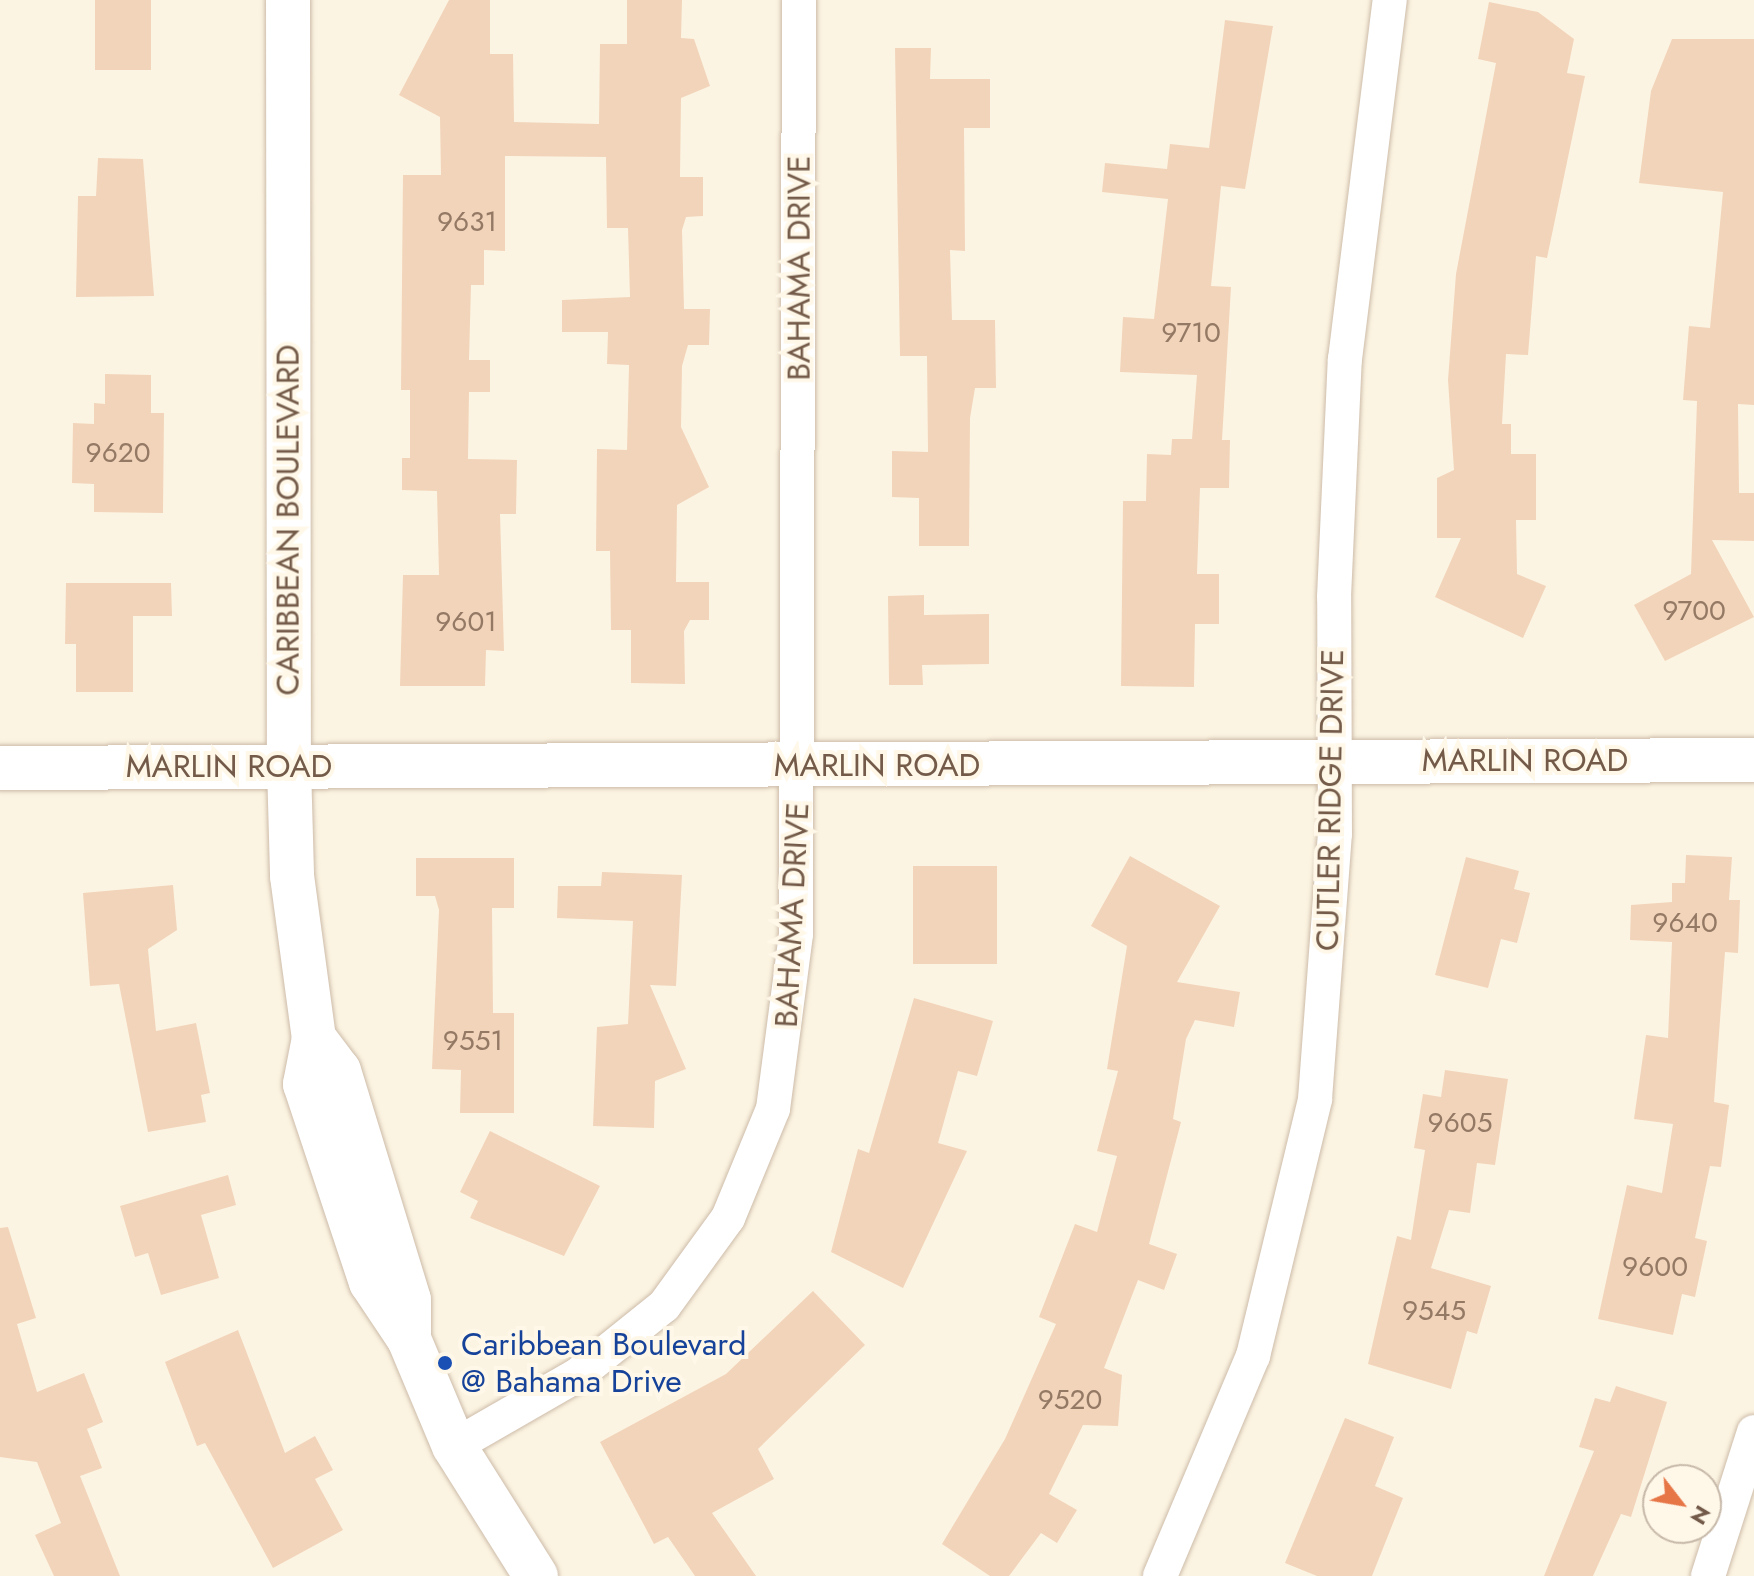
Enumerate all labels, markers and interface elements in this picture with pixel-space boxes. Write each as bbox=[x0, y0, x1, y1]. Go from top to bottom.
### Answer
street label: BAHAMA DRIVE bbox=[780, 155, 818, 381]
house number: 9631 bbox=[437, 205, 497, 239]
house number: 9710 bbox=[1161, 316, 1221, 350]
street label: CARIBBEAN BOULEVARD bbox=[269, 344, 307, 696]
house number: 9620 bbox=[86, 436, 150, 470]
house number: 9700 bbox=[1662, 594, 1726, 628]
house number: 9601 bbox=[435, 605, 497, 639]
street label: CUTLER RIDGE DRIVE bbox=[1308, 649, 1352, 951]
street label: MARLIN ROAD bbox=[1422, 741, 1628, 779]
street label: MARLIN ROAD bbox=[774, 746, 980, 784]
street label: MARLIN ROAD bbox=[126, 747, 332, 785]
street label: BAHAMA DRIVE bbox=[767, 801, 817, 1029]
house number: 9640 bbox=[1652, 906, 1718, 940]
house number: 9551 bbox=[443, 1024, 503, 1058]
house number: 9605 bbox=[1428, 1106, 1492, 1140]
house number: 9600 bbox=[1622, 1250, 1688, 1284]
house number: 9545 bbox=[1402, 1294, 1466, 1328]
place label: Caribbean Boulevard @ Bahama Drive bbox=[461, 1326, 747, 1401]
marker: Caribbean Boulevard @ Bahama Drive bbox=[436, 1354, 454, 1372]
house number: 9520 bbox=[1038, 1383, 1102, 1417]
north arrow bbox=[1642, 1464, 1722, 1544]
text: N bbox=[1683, 1500, 1719, 1531]

